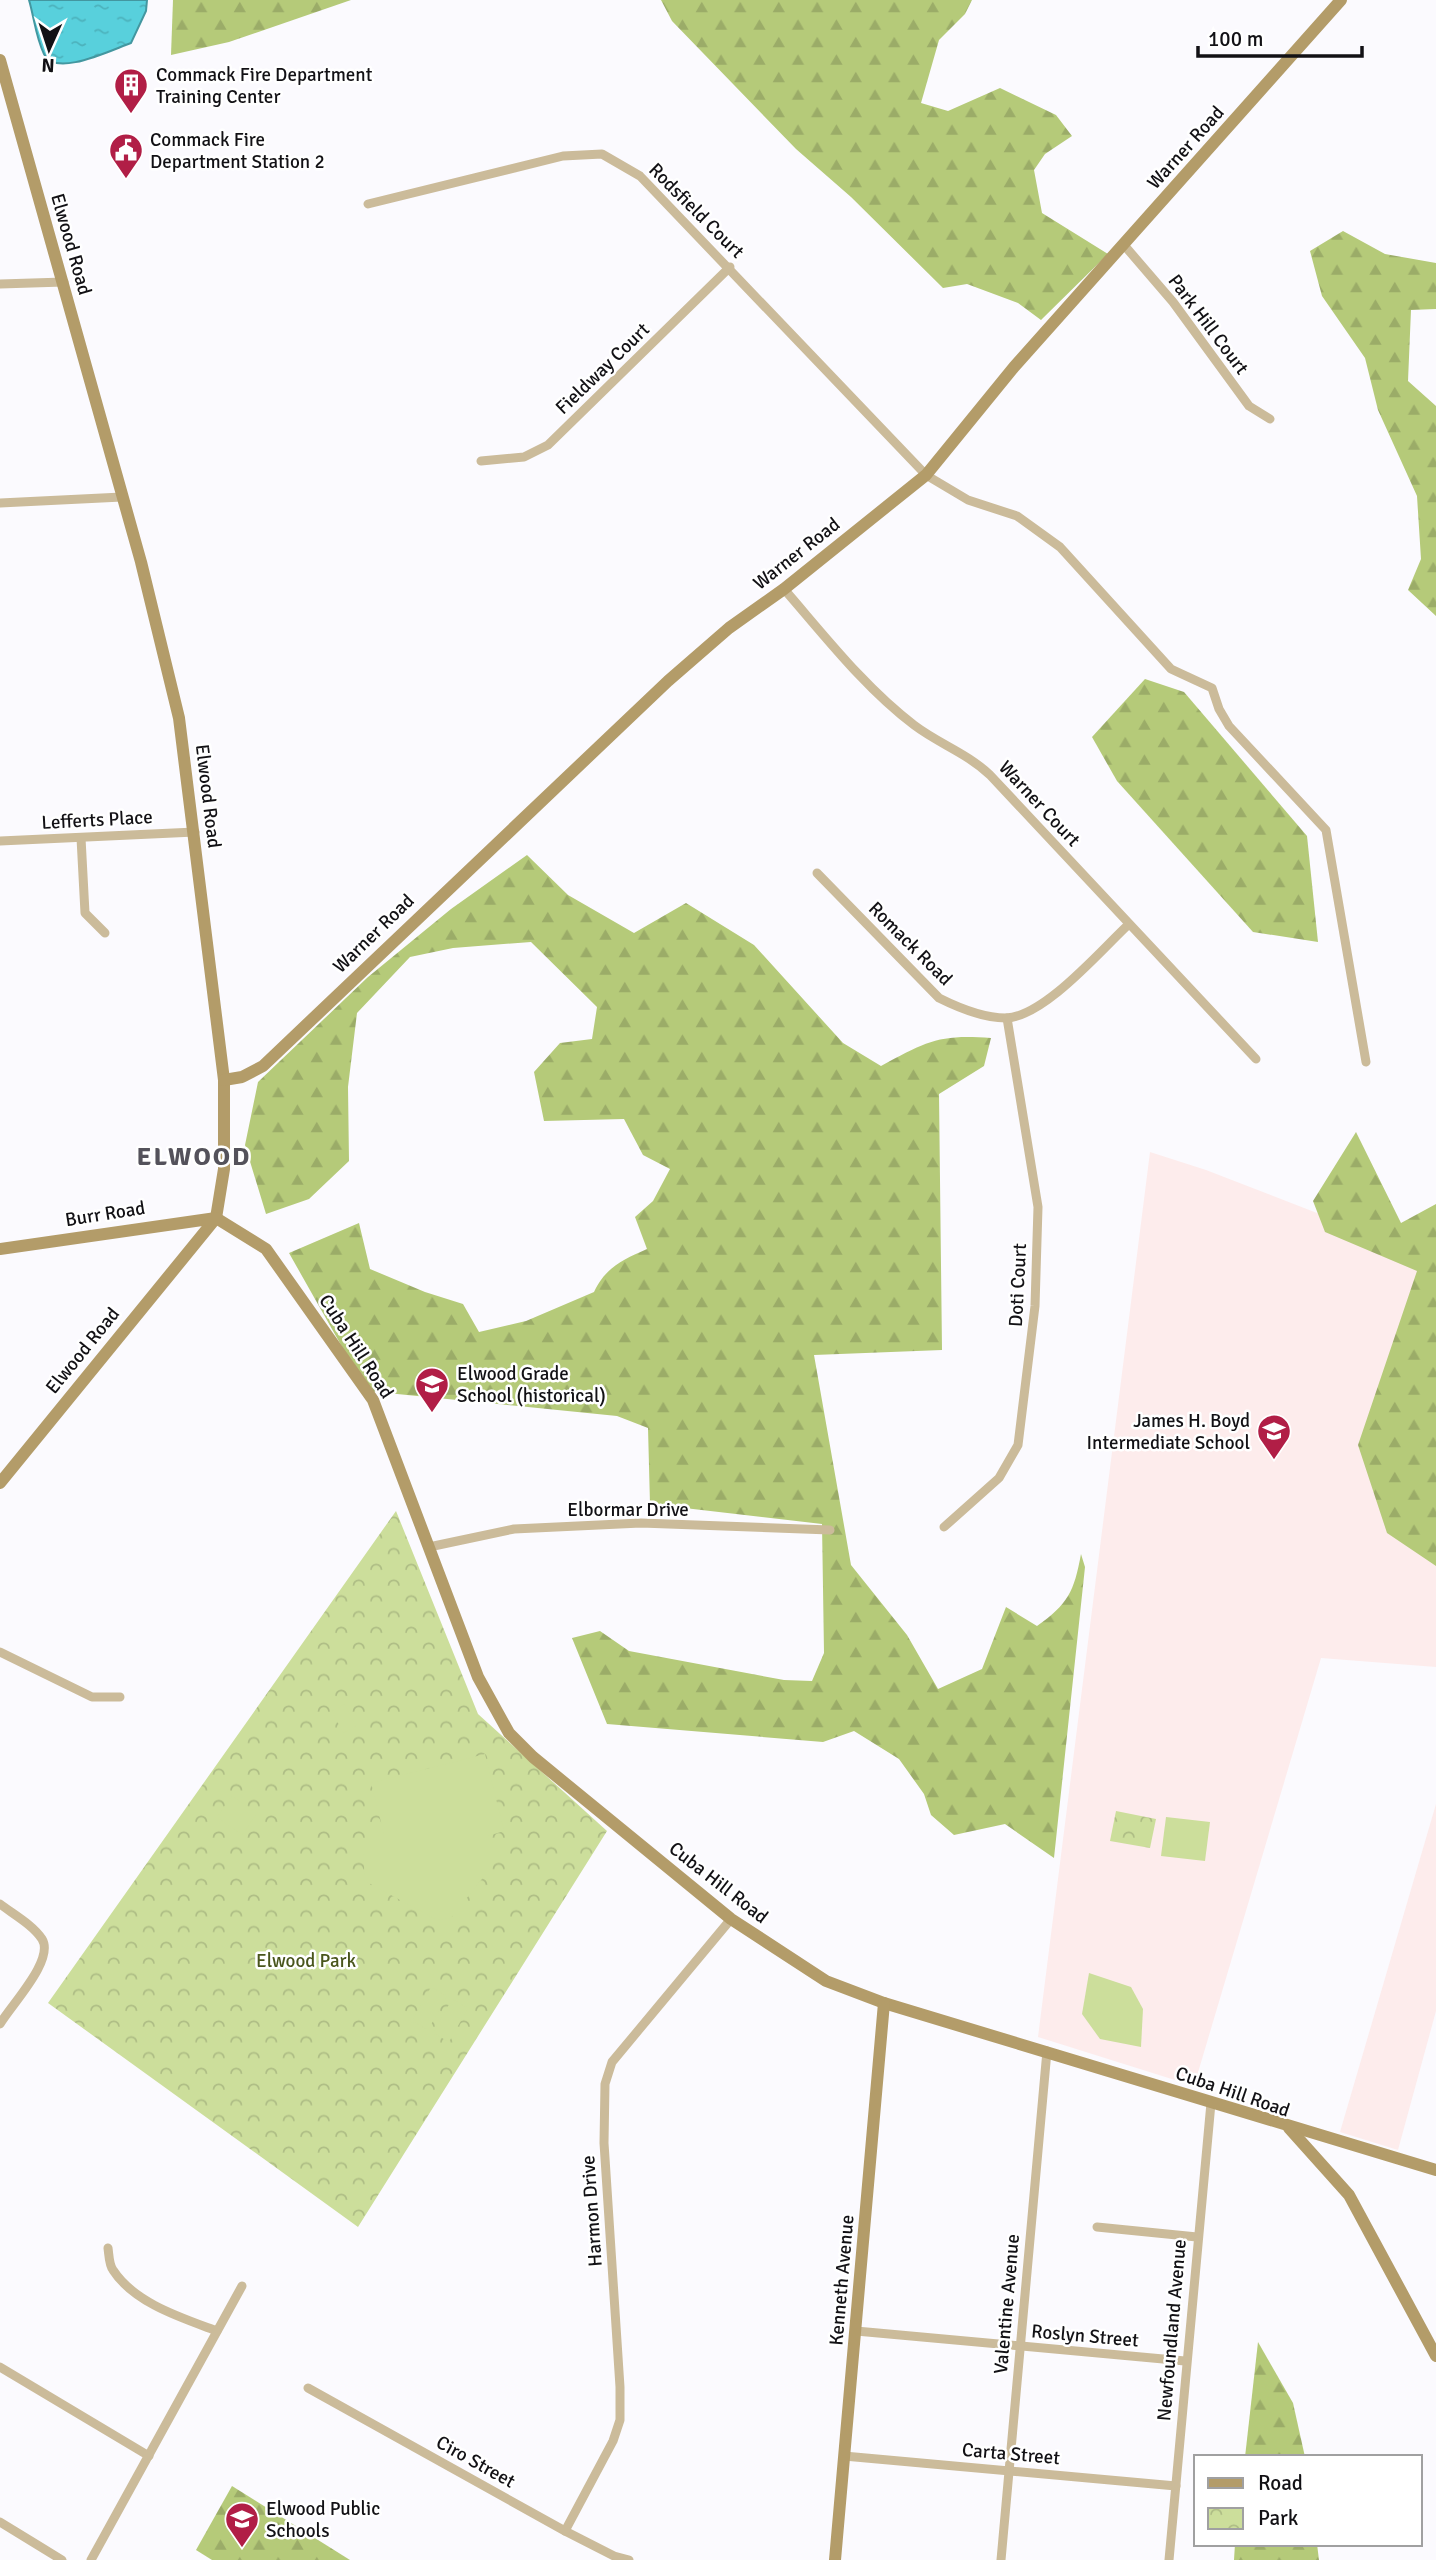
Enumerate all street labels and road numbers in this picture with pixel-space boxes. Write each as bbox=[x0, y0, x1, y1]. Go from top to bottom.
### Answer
street label: Warner Road bbox=[1142, 101, 1229, 194]
street label: Rodsfield Court bbox=[643, 158, 749, 264]
street label: Elwood Road bbox=[45, 191, 97, 298]
street label: Park Hill Court bbox=[1163, 270, 1254, 380]
street label: Fieldway Court bbox=[551, 318, 655, 420]
street label: Warner Road bbox=[748, 512, 845, 595]
street label: Elwood Road bbox=[190, 743, 226, 849]
street label: Warner Court bbox=[993, 756, 1085, 852]
street label: Lefferts Place bbox=[41, 805, 153, 835]
street label: Warner Road bbox=[328, 889, 419, 978]
street label: Romack Road bbox=[863, 897, 957, 991]
street label: Burr Road bbox=[63, 1196, 147, 1232]
street label: Doti Court bbox=[1004, 1242, 1032, 1328]
street label: Cuba Hill Road bbox=[314, 1290, 399, 1403]
street label: Elwood Road bbox=[41, 1303, 125, 1399]
street label: Elbormar Drive bbox=[567, 1498, 689, 1522]
street label: Cuba Hill Road bbox=[664, 1837, 773, 1929]
street label: Cuba Hill Road bbox=[1172, 2061, 1293, 2123]
street label: Harmon Drive bbox=[576, 2154, 608, 2267]
street label: Kenneth Avenue bbox=[824, 2214, 860, 2347]
street label: Valentine Avenue bbox=[989, 2233, 1025, 2375]
street label: Newfoundland Avenue bbox=[1152, 2238, 1192, 2422]
street label: Roslyn Street bbox=[1030, 2319, 1140, 2353]
street label: Ciro Street bbox=[432, 2430, 520, 2494]
street label: Carta Street bbox=[961, 2438, 1061, 2470]

